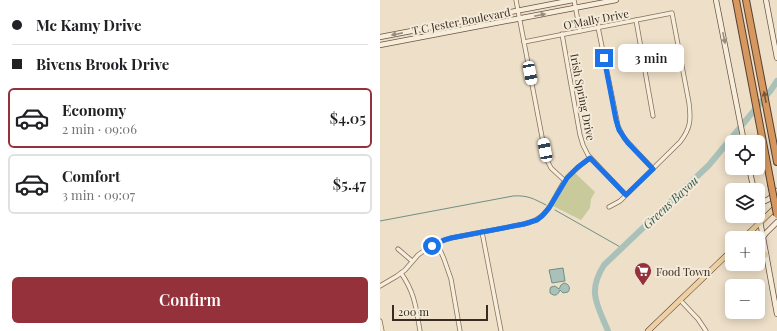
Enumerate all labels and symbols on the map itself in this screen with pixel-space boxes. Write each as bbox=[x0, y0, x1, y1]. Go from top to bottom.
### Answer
street label: T C Jester Boulevard bbox=[410, 4, 512, 38]
street label: O'Mally Drive bbox=[562, 5, 630, 33]
one-way arrow bbox=[534, 12, 546, 18]
one-way arrow bbox=[391, 31, 403, 37]
one-way arrow bbox=[721, 32, 727, 44]
callout: 3 min bbox=[618, 44, 684, 72]
route end bbox=[595, 49, 613, 67]
street label: Irish Spring Drive bbox=[567, 52, 599, 142]
car bbox=[522, 60, 538, 86]
one-way arrow bbox=[761, 91, 767, 103]
car bbox=[537, 137, 553, 163]
water label: Greens Bayou bbox=[639, 172, 701, 232]
route start bbox=[423, 237, 441, 255]
supermarket icon: Food Town bbox=[633, 261, 653, 286]
place label: Food Town bbox=[656, 264, 711, 279]
scale bar bbox=[392, 303, 488, 322]

